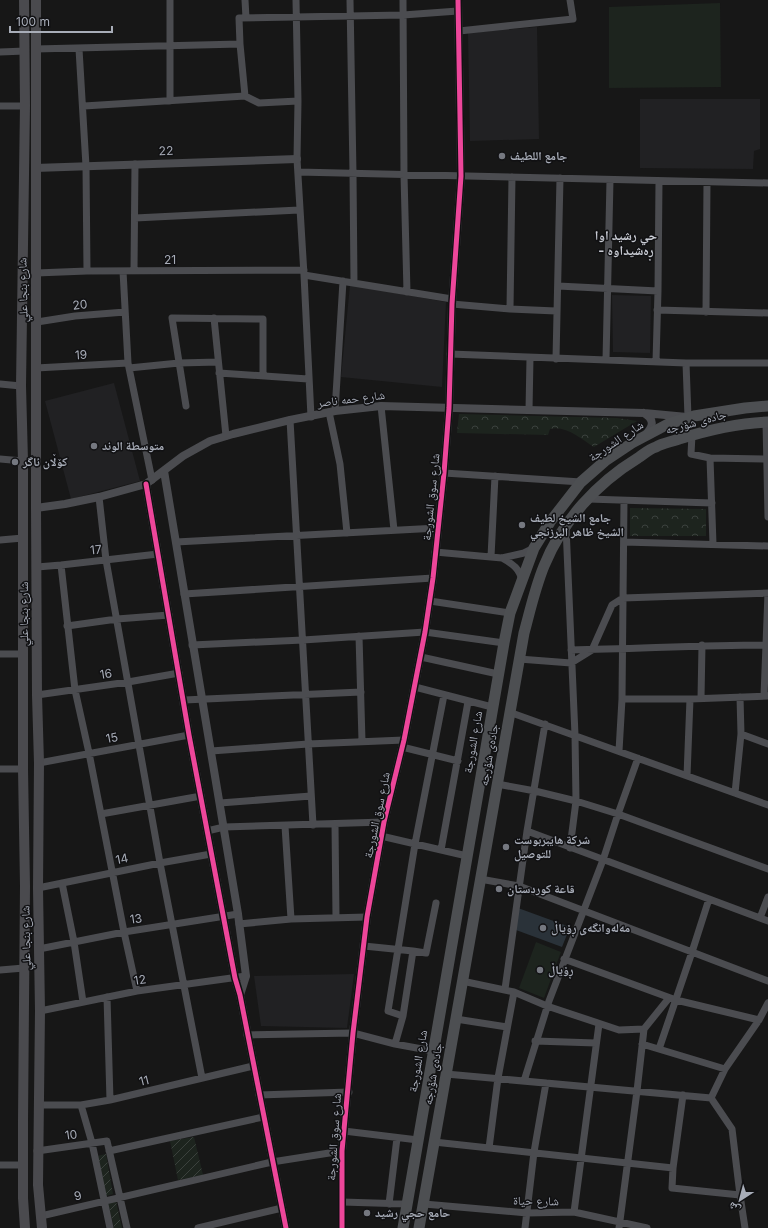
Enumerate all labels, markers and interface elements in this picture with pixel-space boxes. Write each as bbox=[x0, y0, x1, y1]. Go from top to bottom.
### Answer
scale bar bbox=[10, 8, 112, 34]
text: 100 m bbox=[16, 14, 50, 29]
street label: 22 bbox=[158, 143, 174, 158]
place label: جامع اللطيف bbox=[510, 148, 567, 164]
marker: جامع اللطيف bbox=[497, 151, 507, 161]
district label: حي رشيد اوا - ڕەشیداوە bbox=[595, 227, 657, 261]
street label: 21 bbox=[164, 252, 176, 267]
street label: شارع بنجا علي bbox=[14, 257, 34, 322]
street label: 20 bbox=[72, 296, 88, 313]
street label: 19 bbox=[74, 347, 88, 362]
street label: شارع حمه ناصر bbox=[315, 387, 386, 411]
street label: جادەی شۆرجە bbox=[664, 406, 728, 437]
street label: شارع الشورجة bbox=[585, 417, 647, 465]
place label: متوسطة الوند bbox=[102, 438, 164, 453]
marker: متوسطة الوند bbox=[89, 441, 99, 451]
place label: کۆڵان ئاگر bbox=[22, 453, 68, 470]
street label: شارع سوق الشورجة bbox=[418, 453, 444, 541]
marker: کۆڵان ئاگر bbox=[10, 457, 20, 467]
place label: جامع الشيخ لطيف الشيخ ظاهر البرزنجي bbox=[530, 510, 624, 542]
marker: جامع الشيخ لطيف الشيخ ظاهر البرزنجي bbox=[517, 520, 527, 530]
street label: 17 bbox=[89, 541, 103, 558]
street label: شارع بنجا علي bbox=[16, 582, 34, 646]
street label: 16 bbox=[99, 665, 113, 682]
street label: شارع الشورجة bbox=[460, 710, 486, 774]
street label: جادەی شۆرجە bbox=[476, 722, 501, 787]
street label: 15 bbox=[104, 729, 119, 746]
street label: شارع سوق الشورجة bbox=[360, 770, 394, 859]
place label: شركة هايبربوست للتوصيل bbox=[514, 832, 590, 862]
marker: شركة هايبربوست للتوصيل bbox=[501, 842, 511, 852]
street label: 14 bbox=[114, 850, 130, 867]
place label: قاعة كوردستان bbox=[507, 881, 575, 897]
marker: قاعة كوردستان bbox=[494, 884, 504, 894]
street label: شارع بنجا علي bbox=[17, 905, 37, 970]
street label: 13 bbox=[129, 910, 143, 927]
place label: مەلەوانگەی ڕۆیاڵ bbox=[551, 920, 631, 937]
marker: مەلەوانگەی ڕۆیاڵ bbox=[538, 923, 548, 933]
place label: ڕۆیاڵ bbox=[548, 962, 574, 979]
marker: ڕۆیاڵ bbox=[535, 965, 545, 975]
street label: 12 bbox=[133, 971, 147, 988]
street label: شارع الشورجة bbox=[405, 1029, 431, 1093]
street label: جادەی شۆرجە bbox=[420, 1041, 445, 1106]
street label: 11 bbox=[137, 1072, 150, 1089]
street label: شارع سوق الشورجة bbox=[323, 1093, 345, 1181]
street label: 10 bbox=[64, 1126, 78, 1143]
north arrow bbox=[720, 1180, 760, 1220]
street label: 9 bbox=[72, 1187, 83, 1204]
street label: شارع حياة bbox=[513, 1193, 559, 1209]
text: ش bbox=[725, 1198, 744, 1217]
place label: حامع حجي رشيد bbox=[375, 1205, 451, 1223]
marker: حامع حجي رشيد bbox=[362, 1208, 372, 1218]

